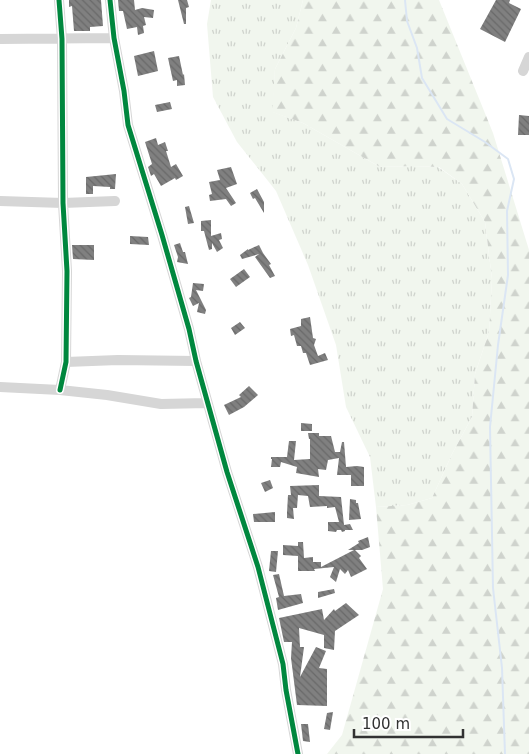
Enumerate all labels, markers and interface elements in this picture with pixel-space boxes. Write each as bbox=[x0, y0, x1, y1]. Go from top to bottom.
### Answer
scale bar bbox=[354, 706, 463, 738]
text: 100 m bbox=[362, 715, 410, 733]

